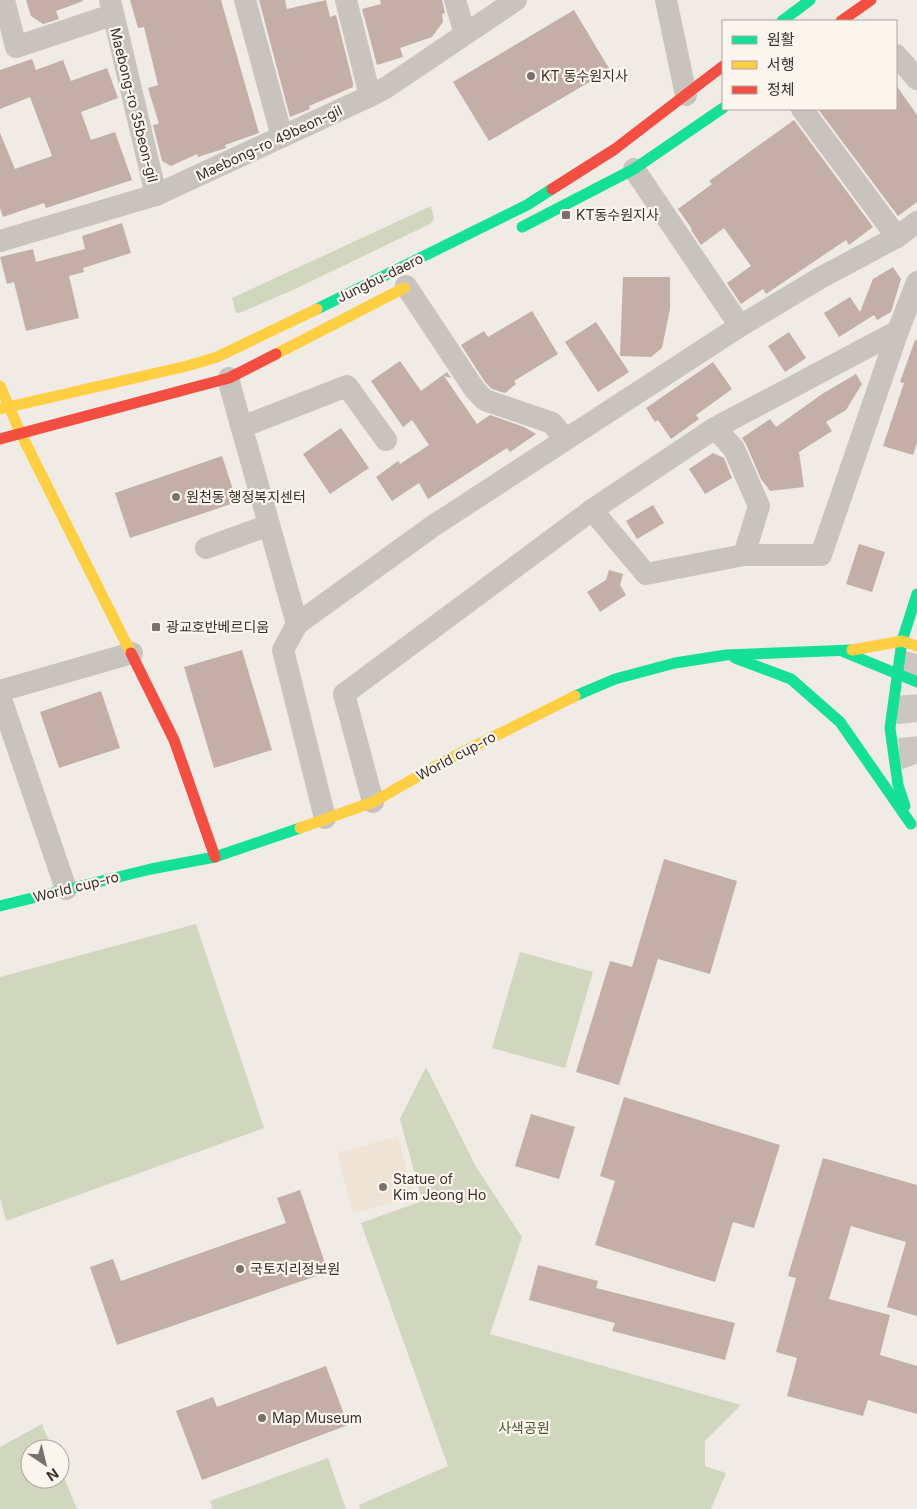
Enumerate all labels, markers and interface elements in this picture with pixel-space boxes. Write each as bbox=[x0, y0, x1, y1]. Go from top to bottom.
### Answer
legend bbox=[722, 20, 897, 110]
street label: Maebong-ro 35beon-gil bbox=[107, 26, 162, 184]
text: 원활 bbox=[767, 30, 795, 49]
text: 서행 bbox=[767, 55, 795, 74]
place label: KT 동수원지사 bbox=[541, 67, 628, 84]
marker: KT 동수원지사 bbox=[525, 70, 537, 82]
text: 정체 bbox=[767, 80, 795, 99]
street label: Maebong-ro 49beon-gil bbox=[193, 101, 345, 184]
place label: KT동수원지사 bbox=[576, 206, 659, 223]
marker: KT동수원지사 bbox=[560, 209, 572, 221]
street label: Jungbu-daero bbox=[334, 249, 426, 306]
place label: 원천동 행정복지센터 bbox=[186, 488, 306, 505]
marker: 원천동 행정복지센터 bbox=[170, 491, 182, 503]
place label: 광교호반베르디움 bbox=[166, 618, 269, 635]
marker: 광교호반베르디움 bbox=[150, 621, 162, 633]
street label: World cup-ro bbox=[413, 727, 498, 784]
street label: World cup-ro bbox=[31, 868, 120, 905]
place label: Statue of Kim Jeong Ho bbox=[393, 1170, 486, 1203]
marker: Statue of Kim Jeong Ho bbox=[377, 1181, 389, 1193]
place label: 국토지리정보원 bbox=[250, 1260, 340, 1277]
marker: 국토지리정보원 bbox=[234, 1263, 246, 1275]
place label: Map Museum bbox=[272, 1409, 362, 1426]
marker: Map Museum bbox=[256, 1412, 268, 1424]
park label: 사색공원 bbox=[498, 1419, 550, 1436]
north arrow bbox=[20, 1439, 70, 1489]
text: N bbox=[43, 1465, 62, 1485]

